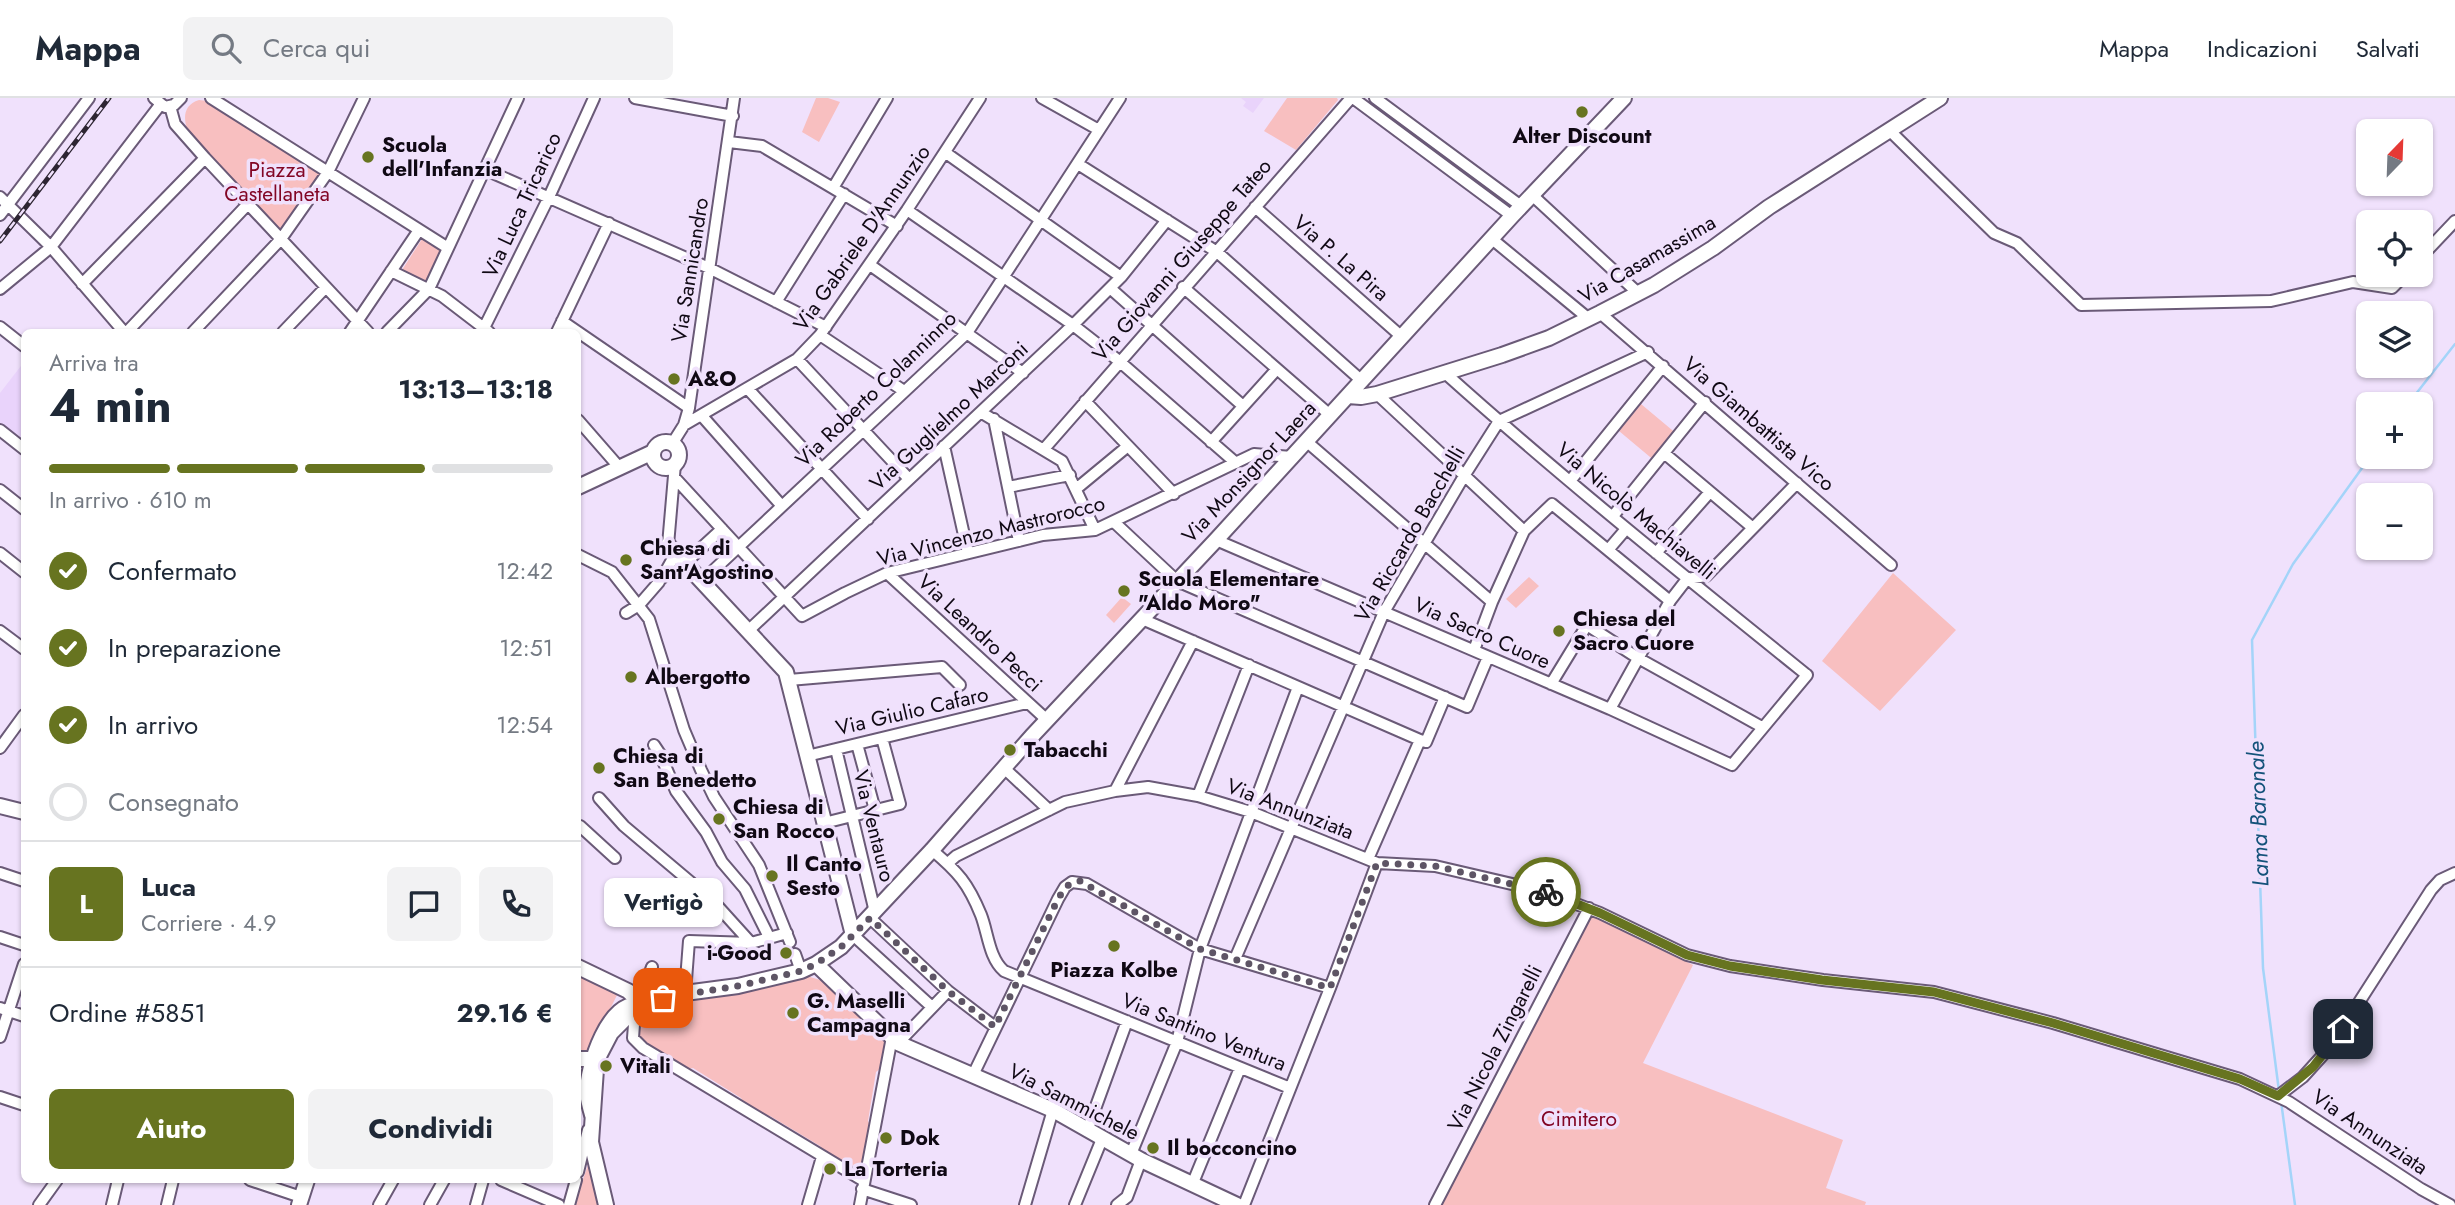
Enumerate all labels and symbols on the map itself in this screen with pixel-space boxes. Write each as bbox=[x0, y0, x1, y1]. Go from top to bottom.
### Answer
marker: Alter Discount bbox=[1574, 104, 1590, 120]
north arrow bbox=[2356, 119, 2432, 196]
place label: Alter Discount bbox=[1511, 121, 1652, 151]
street label: Via Luca Tricarico bbox=[475, 127, 569, 283]
place label: Scuola dell'Infanzia bbox=[382, 130, 502, 184]
street label: Via Gabriele D'Annunzio bbox=[786, 139, 938, 337]
marker: Scuola dell'Infanzia bbox=[360, 149, 376, 165]
street label: Via Giovanni Giuseppe Tateo bbox=[1085, 152, 1279, 368]
park label: Piazza Castellaneta bbox=[224, 155, 330, 209]
street label: Via Sannicandro bbox=[664, 195, 716, 345]
street label: Via Casamassima bbox=[1573, 207, 1721, 311]
street label: Via P. La Pira bbox=[1286, 208, 1396, 308]
street label: Via Roberto Colanninno bbox=[789, 304, 963, 474]
street label: Via Guglielmo Marconi bbox=[863, 334, 1035, 498]
street label: Via Giambattista Vico bbox=[1677, 350, 1841, 498]
place label: A&O bbox=[687, 364, 736, 394]
marker: A&O bbox=[666, 371, 682, 387]
street label: Via Monsignor Laera bbox=[1175, 394, 1323, 550]
street label: Via Nicolò Machiavelli bbox=[1550, 435, 1722, 587]
street label: Via Riccardo Bacchelli bbox=[1347, 440, 1473, 628]
street label: Via Vincenzo Mastrorocco bbox=[874, 488, 1108, 574]
place label: Chiesa di Sant'Agostino bbox=[640, 533, 774, 587]
marker: Chiesa di Sant'Agostino bbox=[618, 552, 634, 568]
place label: Scuola Elementare "Aldo Moro" bbox=[1138, 564, 1319, 618]
street label: Via Leandro Pecci bbox=[911, 567, 1049, 699]
marker: Scuola Elementare "Aldo Moro" bbox=[1116, 583, 1132, 599]
street label: Via Sacro Cuore bbox=[1409, 589, 1555, 677]
place label: Chiesa del Sacro Cuore bbox=[1573, 604, 1694, 658]
marker: Chiesa del Sacro Cuore bbox=[1551, 623, 1567, 639]
place label: Albergotto bbox=[644, 662, 750, 692]
marker: Albergotto bbox=[623, 669, 639, 685]
street label: Via Giulio Cafaro bbox=[833, 679, 991, 743]
place label: Tabacchi bbox=[1024, 735, 1108, 765]
water label: Lama Baronale bbox=[2238, 740, 2278, 887]
place label: Chiesa di San Benedetto bbox=[613, 741, 757, 795]
marker: Tabacchi bbox=[1002, 742, 1018, 758]
marker: Chiesa di San Benedetto bbox=[591, 760, 607, 776]
street label: Via Ventauro bbox=[846, 767, 902, 885]
street label: Via Annunziata bbox=[1222, 771, 1358, 847]
place label: Chiesa di San Rocco bbox=[733, 792, 835, 846]
marker: Chiesa di San Rocco bbox=[711, 811, 727, 827]
place label: Il Canto Sesto bbox=[786, 849, 862, 903]
courier bbox=[1511, 857, 1581, 927]
marker: Il Canto Sesto bbox=[764, 868, 780, 884]
callout: Vertigò bbox=[604, 879, 722, 928]
place label: i-Good bbox=[707, 938, 772, 968]
marker: Piazza Kolbe bbox=[1106, 938, 1122, 954]
marker: i-Good bbox=[778, 945, 794, 961]
place label: Piazza Kolbe bbox=[1050, 955, 1178, 985]
street label: Via Nicola Zingarelli bbox=[1440, 960, 1550, 1136]
pin bbox=[633, 968, 693, 1028]
street label: Via Santino Ventura bbox=[1117, 985, 1291, 1079]
place label: G. Maselli Campagna bbox=[807, 986, 911, 1040]
pin bbox=[2313, 999, 2373, 1059]
marker: G. Maselli Campagna bbox=[785, 1005, 801, 1021]
place label: Vitali bbox=[619, 1051, 671, 1081]
street label: Via Sammichele bbox=[1003, 1056, 1145, 1148]
marker: Vitali bbox=[598, 1058, 614, 1074]
street label: Via Annunziata bbox=[2306, 1082, 2434, 1182]
park label: Cimitero bbox=[1541, 1104, 1617, 1134]
place label: Dok bbox=[900, 1123, 940, 1153]
marker: Dok bbox=[878, 1130, 894, 1146]
place label: Il bocconcino bbox=[1167, 1133, 1297, 1163]
marker: Il bocconcino bbox=[1145, 1140, 1161, 1156]
place label: La Torteria bbox=[844, 1154, 948, 1184]
marker: La Torteria bbox=[822, 1161, 838, 1177]

